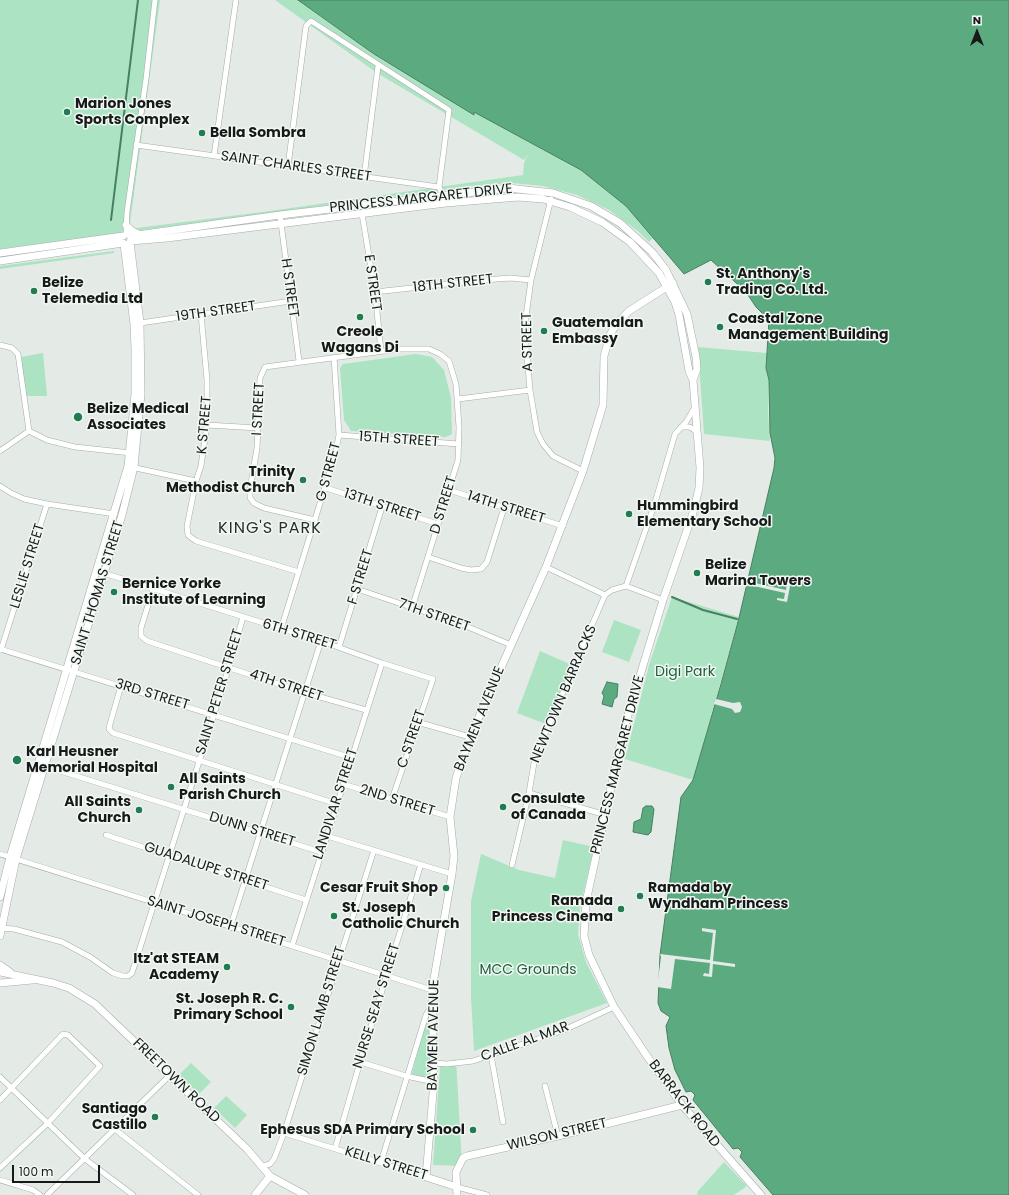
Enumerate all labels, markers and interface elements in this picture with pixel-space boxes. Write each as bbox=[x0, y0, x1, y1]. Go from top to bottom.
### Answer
north arrow bbox=[957, 12, 997, 52]
text: N bbox=[973, 12, 981, 28]
place label: Marion Jones Sports Complex bbox=[75, 96, 189, 128]
marker: Marion Jones Sports Complex bbox=[62, 107, 72, 117]
place label: Bella Sombra bbox=[210, 125, 306, 141]
marker: Bella Sombra bbox=[197, 128, 207, 138]
street label: SAINT CHARLES STREET bbox=[220, 148, 372, 186]
street label: PRINCESS MARGARET DRIVE bbox=[329, 181, 513, 217]
street label: E STREET bbox=[360, 254, 384, 312]
street label: H STREET bbox=[277, 257, 301, 319]
place label: St. Anthony's Trading Co. Ltd. bbox=[716, 266, 828, 298]
street label: 18TH STREET bbox=[412, 271, 494, 297]
place label: Belize Telemedia Ltd bbox=[42, 275, 143, 308]
marker: St. Anthony's Trading Co. Ltd. bbox=[703, 277, 713, 287]
marker: Belize Telemedia Ltd bbox=[29, 286, 39, 296]
street label: 19TH STREET bbox=[175, 298, 257, 326]
place label: Coastal Zone Management Building bbox=[728, 311, 888, 344]
marker: Creole Wagans Di bbox=[355, 312, 365, 322]
street label: A STREET bbox=[519, 312, 537, 372]
place label: Guatemalan Embassy bbox=[552, 315, 643, 348]
marker: Coastal Zone Management Building bbox=[715, 322, 725, 332]
place label: Creole Wagans Di bbox=[321, 324, 399, 356]
marker: Guatemalan Embassy bbox=[539, 326, 549, 336]
street label: I STREET bbox=[249, 382, 269, 436]
street label: K STREET bbox=[194, 395, 216, 455]
place label: Belize Medical Associates bbox=[87, 401, 189, 434]
marker: Belize Medical Associates bbox=[72, 411, 84, 423]
street label: 15TH STREET bbox=[358, 429, 440, 451]
street label: G STREET bbox=[313, 440, 345, 504]
place label: Trinity Methodist Church bbox=[166, 464, 295, 496]
street label: D STREET bbox=[427, 474, 461, 536]
marker: Trinity Methodist Church bbox=[298, 475, 308, 485]
street label: 13TH STREET bbox=[341, 486, 423, 526]
street label: 14TH STREET bbox=[465, 488, 547, 528]
place label: Hummingbird Elementary School bbox=[637, 498, 772, 530]
marker: Hummingbird Elementary School bbox=[624, 509, 634, 519]
street label: SAINT THOMAS STREET bbox=[68, 519, 128, 667]
district label: KING'S PARK bbox=[218, 519, 322, 539]
street label: LESLIE STREET bbox=[7, 521, 49, 611]
street label: F STREET bbox=[345, 547, 377, 607]
place label: Belize Marina Towers bbox=[705, 557, 811, 590]
marker: Belize Marina Towers bbox=[692, 568, 702, 578]
place label: Bernice Yorke Institute of Learning bbox=[122, 576, 266, 608]
marker: Bernice Yorke Institute of Learning bbox=[109, 587, 119, 597]
street label: 7TH STREET bbox=[396, 596, 472, 636]
street label: 6TH STREET bbox=[260, 616, 338, 654]
street label: NEWTOWN BARRACKS bbox=[527, 622, 601, 766]
street label: SAINT PETER STREET bbox=[193, 627, 247, 757]
street label: BAYMEN AVENUE bbox=[451, 664, 509, 774]
park label: Digi Park bbox=[655, 664, 715, 680]
street label: 4TH STREET bbox=[247, 666, 325, 706]
street label: PRINCESS MARGARET DRIVE bbox=[588, 674, 648, 856]
street label: 3RD STREET bbox=[113, 676, 191, 714]
street label: C STREET bbox=[394, 708, 430, 770]
place label: Karl Heusner Memorial Hospital bbox=[26, 744, 158, 776]
street label: LANDIVAR STREET bbox=[310, 746, 362, 862]
marker: Karl Heusner Memorial Hospital bbox=[11, 754, 23, 766]
place label: All Saints Parish Church bbox=[179, 771, 281, 804]
marker: All Saints Parish Church bbox=[166, 782, 176, 792]
street label: 2ND STREET bbox=[357, 782, 437, 820]
place label: Consulate of Canada bbox=[511, 791, 586, 824]
place label: All Saints Church bbox=[64, 794, 131, 826]
marker: Consulate of Canada bbox=[498, 802, 508, 812]
marker: All Saints Church bbox=[134, 805, 144, 815]
street label: DUNN STREET bbox=[207, 809, 297, 851]
street label: GUADALUPE STREET bbox=[142, 839, 270, 895]
place label: Cesar Fruit Shop bbox=[320, 880, 438, 896]
place label: Ramada by Wyndham Princess bbox=[648, 880, 788, 912]
marker: Cesar Fruit Shop bbox=[441, 883, 451, 893]
marker: Ramada by Wyndham Princess bbox=[635, 891, 645, 901]
street label: SAINT JOSEPH STREET bbox=[145, 893, 287, 951]
place label: Ramada Princess Cinema bbox=[492, 893, 613, 926]
place label: St. Joseph Catholic Church bbox=[342, 900, 459, 932]
marker: Ramada Princess Cinema bbox=[616, 904, 626, 914]
marker: St. Joseph Catholic Church bbox=[329, 911, 339, 921]
street label: NURSE SEAY STREET bbox=[350, 941, 404, 1071]
street label: SIMON LAMB STREET bbox=[294, 944, 350, 1078]
place label: Itz'at STEAM Academy bbox=[133, 951, 219, 984]
marker: Itz'at STEAM Academy bbox=[222, 962, 232, 972]
park label: MCC Grounds bbox=[479, 962, 577, 978]
street label: BAYMEN AVENUE bbox=[425, 979, 443, 1091]
place label: St. Joseph R. C. Primary School bbox=[174, 991, 283, 1024]
marker: St. Joseph R. C. Primary School bbox=[286, 1002, 296, 1012]
street label: CALLE AL MAR bbox=[479, 1018, 571, 1066]
street label: FREETOWN ROAD bbox=[129, 1035, 223, 1127]
street label: BARRACK ROAD bbox=[645, 1057, 723, 1151]
place label: Santiago Castillo bbox=[82, 1101, 147, 1134]
marker: Santiago Castillo bbox=[150, 1112, 160, 1122]
street label: WILSON STREET bbox=[505, 1115, 609, 1155]
place label: Ephesus SDA Primary School bbox=[260, 1122, 465, 1138]
marker: Ephesus SDA Primary School bbox=[468, 1125, 478, 1135]
street label: KELLY STREET bbox=[343, 1143, 429, 1185]
scale bar bbox=[14, 1157, 102, 1183]
text: 100 m bbox=[19, 1163, 53, 1180]

